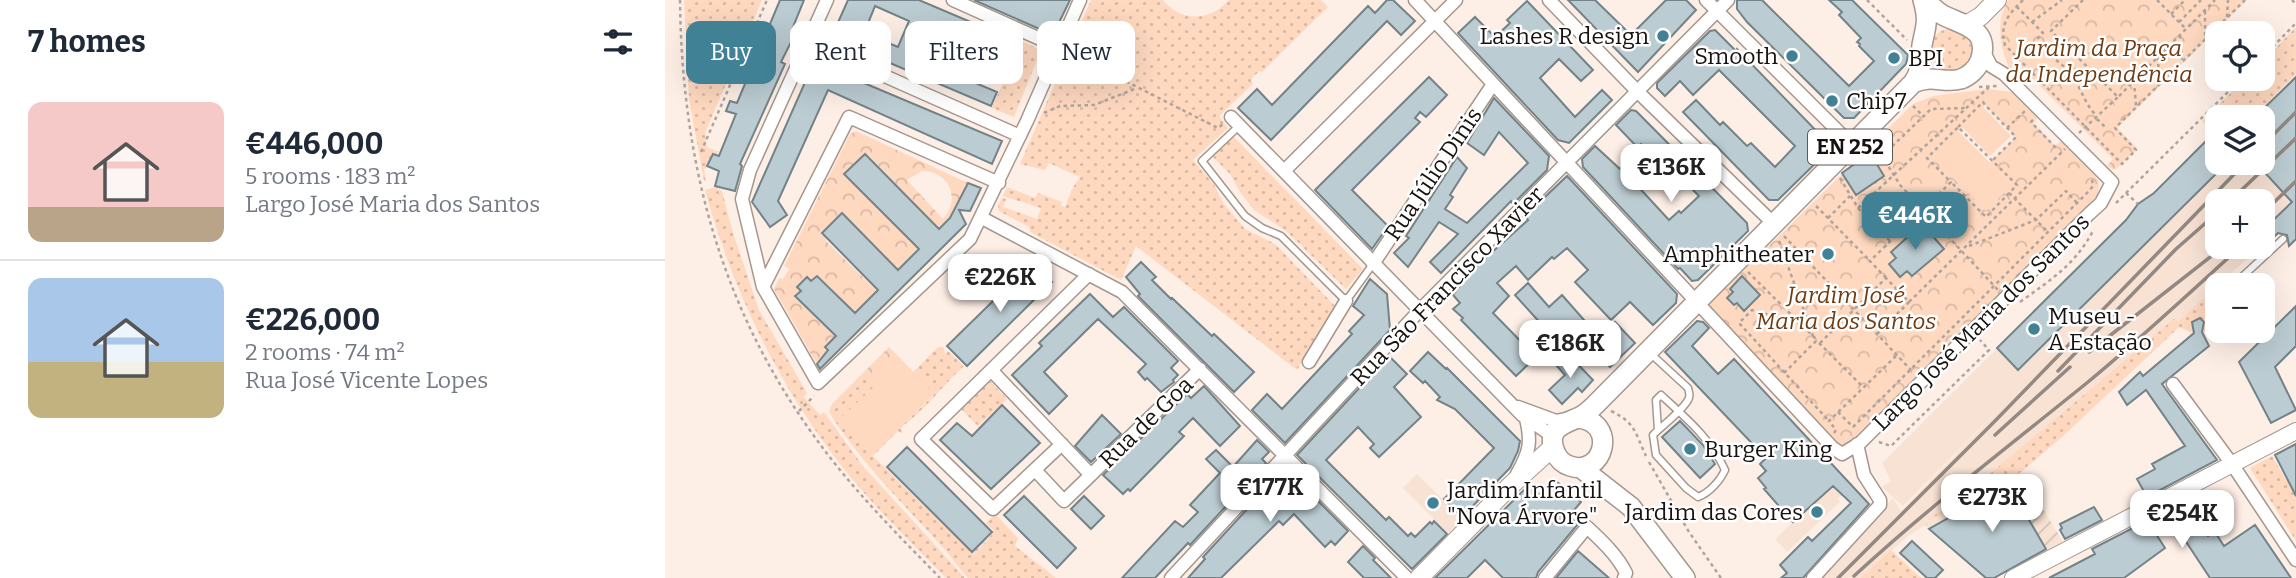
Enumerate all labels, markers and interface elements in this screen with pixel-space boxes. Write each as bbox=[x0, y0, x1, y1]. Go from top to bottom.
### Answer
chip: Buy bbox=[686, 21, 776, 84]
chip: Rent bbox=[790, 21, 891, 84]
chip: Filters bbox=[905, 21, 1023, 84]
chip: New bbox=[1037, 21, 1135, 84]
map controls bbox=[2205, 21, 2275, 343]
button: locate bbox=[2205, 21, 2275, 91]
place label: Lashes R design bbox=[1480, 22, 1649, 50]
icon: filters bbox=[599, 23, 637, 61]
text: 7 homes bbox=[28, 24, 146, 60]
marker: Lashes R design bbox=[1655, 28, 1671, 44]
park label: Jardim da Praça da Independência bbox=[2005, 34, 2193, 88]
place label: Smooth bbox=[1694, 42, 1778, 70]
place label: BPI bbox=[1908, 44, 1943, 72]
marker: Smooth bbox=[1784, 48, 1800, 64]
marker: BPI bbox=[1886, 50, 1902, 66]
place label: Chip7 bbox=[1846, 87, 1907, 115]
marker: Chip7 bbox=[1824, 93, 1840, 109]
street label: Rua Júlio Dinis bbox=[1378, 102, 1488, 246]
button: layers bbox=[2205, 105, 2275, 175]
text: €446,000 bbox=[245, 126, 384, 162]
icon: home bbox=[84, 130, 168, 214]
road number: EN 252 bbox=[1808, 130, 1892, 164]
pin: €136K bbox=[1622, 144, 1720, 204]
text: €136K bbox=[1636, 153, 1706, 181]
text: 5 rooms · 183 m² bbox=[245, 162, 416, 190]
street label: Rua São Francisco Xavier bbox=[1344, 181, 1550, 391]
button: + bbox=[2205, 189, 2275, 259]
text: Largo José Maria dos Santos bbox=[245, 190, 540, 218]
pin: €446K bbox=[1866, 192, 1964, 252]
text: €446K bbox=[1878, 201, 1952, 229]
street label: Largo José Maria dos Santos bbox=[1867, 208, 2095, 436]
place label: Amphitheater bbox=[1663, 240, 1814, 268]
marker: Amphitheater bbox=[1820, 246, 1836, 262]
pin: €226K bbox=[951, 254, 1049, 314]
text: €226K bbox=[964, 263, 1036, 291]
button: − bbox=[2205, 273, 2275, 343]
park label: Jardim José Maria dos Santos bbox=[1756, 281, 1936, 335]
text: €226,000 bbox=[245, 302, 380, 338]
place label: Museu - A Estação bbox=[2048, 302, 2152, 356]
icon: home bbox=[84, 306, 168, 390]
pin: €186K bbox=[1521, 320, 1619, 380]
marker: Museu - A Estação bbox=[2026, 321, 2042, 337]
text: €186K bbox=[1535, 329, 1605, 357]
text: 2 rooms · 74 m² bbox=[245, 338, 405, 366]
text: Rua José Vicente Lopes bbox=[245, 366, 488, 394]
street label: Rua de Goa bbox=[1093, 370, 1199, 474]
place label: Burger King bbox=[1704, 435, 1833, 463]
marker: Burger King bbox=[1682, 441, 1698, 457]
pin: €177K bbox=[1221, 464, 1319, 524]
text: €177K bbox=[1237, 473, 1304, 501]
pin: €273K bbox=[1943, 475, 2041, 534]
place label: Jardim Infantil "Nova Árvore" bbox=[1446, 476, 1603, 530]
text: €273K bbox=[1957, 483, 2027, 511]
pin: €254K bbox=[2133, 490, 2231, 550]
marker: Jardim Infantil "Nova Árvore" bbox=[1425, 495, 1441, 511]
place label: Jardim das Cores bbox=[1623, 498, 1803, 526]
text: €254K bbox=[2146, 499, 2218, 527]
marker: Jardim das Cores bbox=[1809, 504, 1825, 520]

